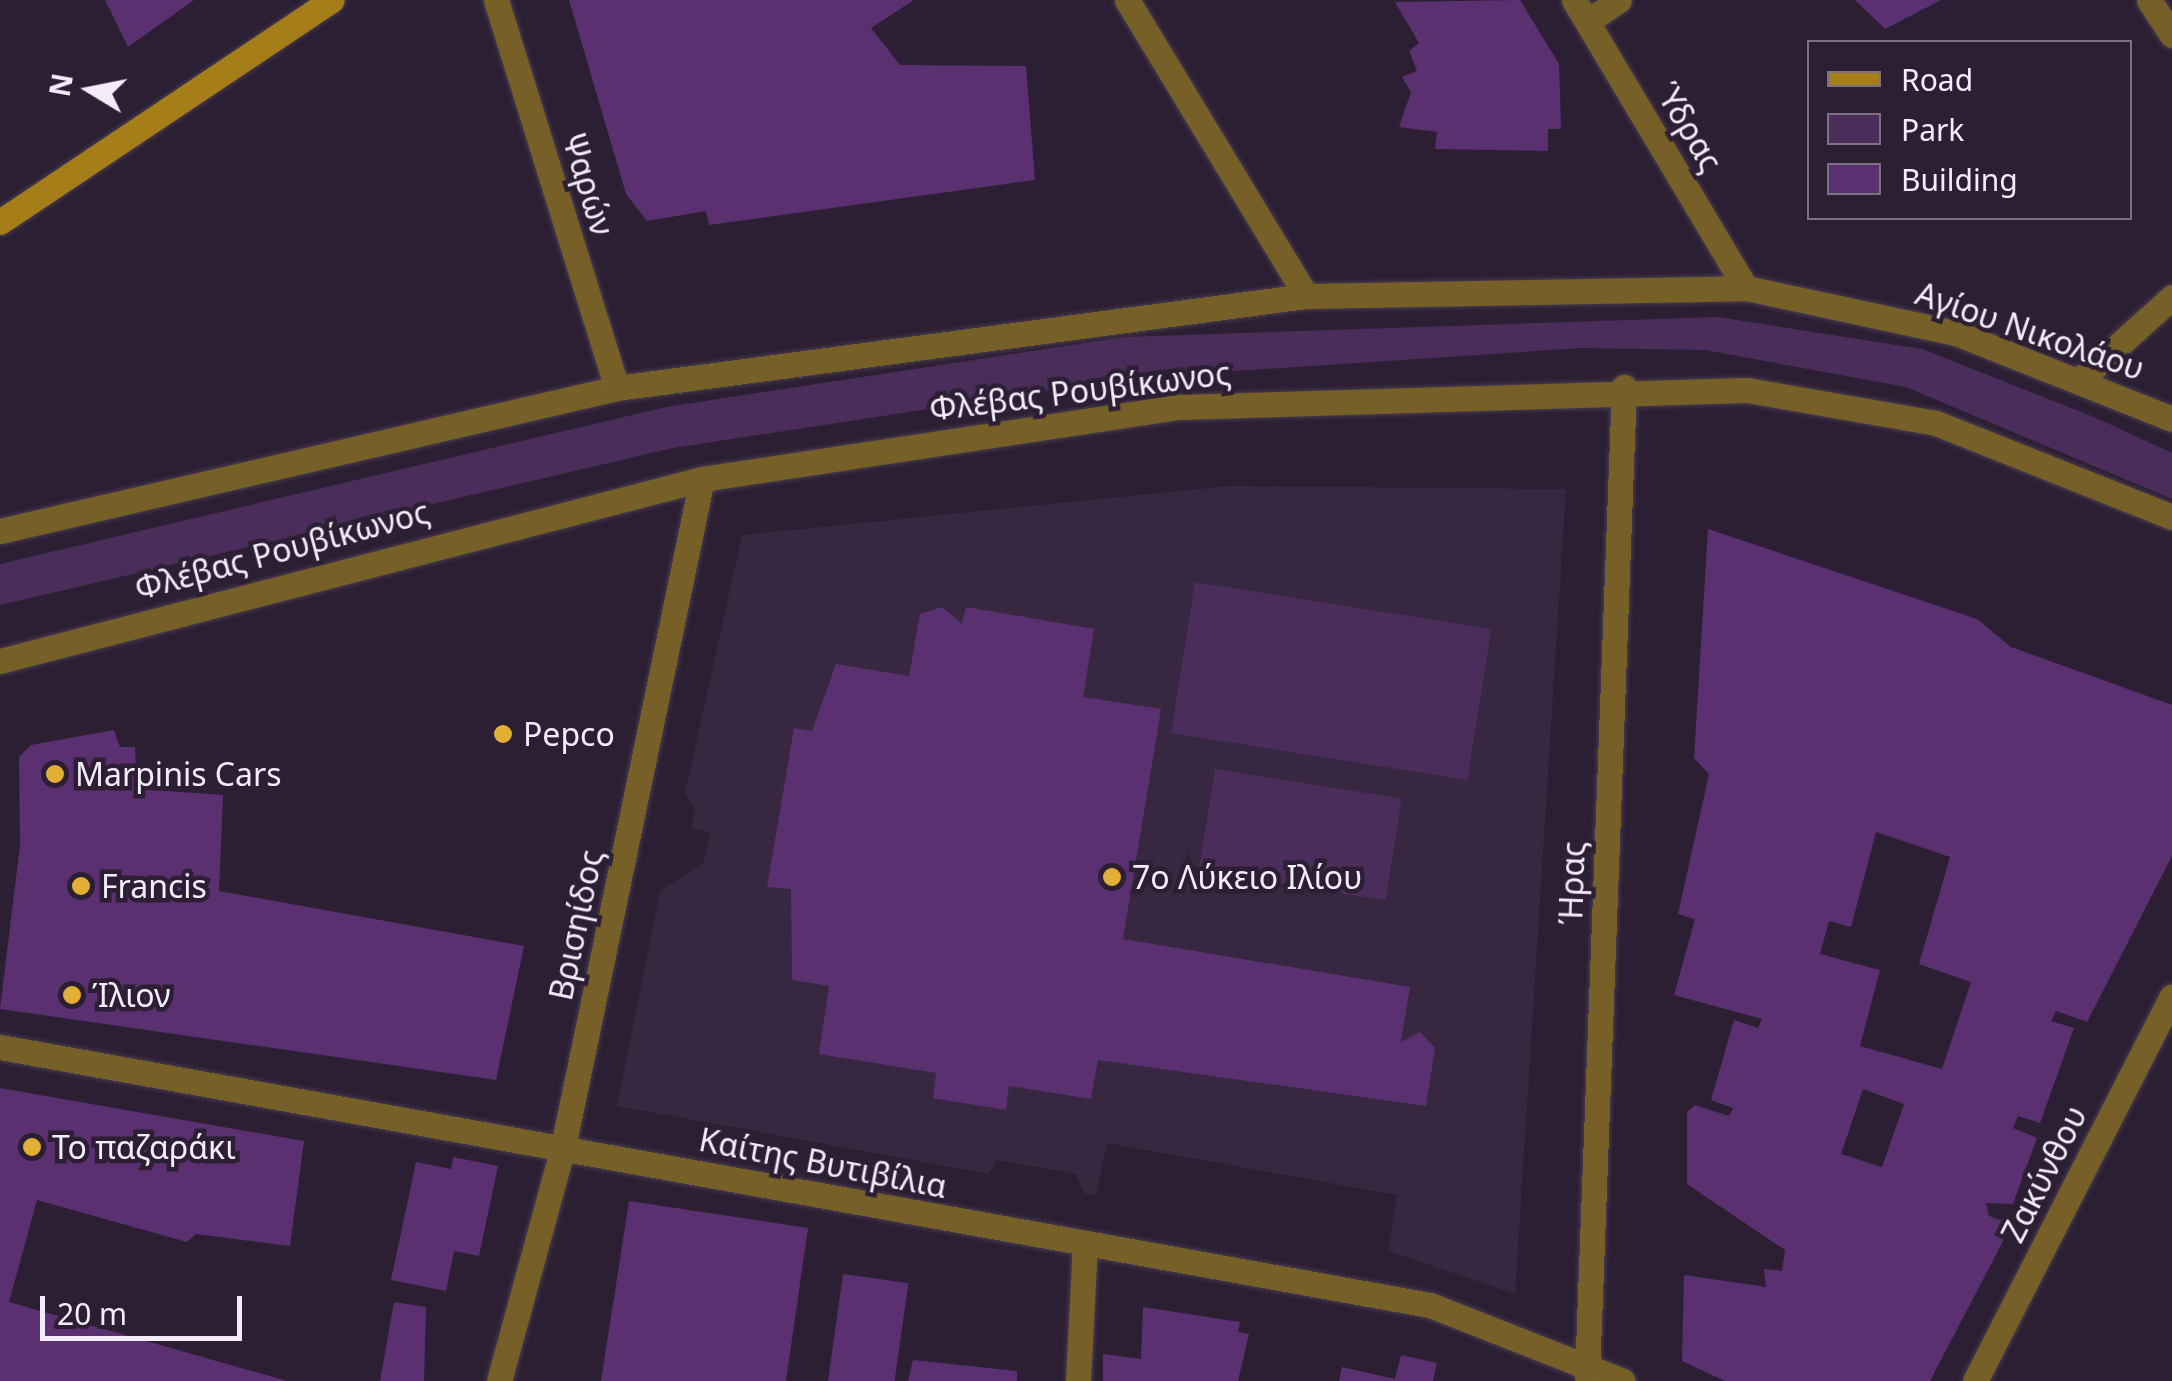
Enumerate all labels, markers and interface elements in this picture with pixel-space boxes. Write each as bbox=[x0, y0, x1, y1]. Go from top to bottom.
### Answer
north arrow bbox=[40, 40, 140, 140]
legend bbox=[1807, 40, 2132, 220]
text: Road bbox=[1901, 59, 1973, 100]
text: N bbox=[40, 70, 81, 99]
street label: Ύδρας bbox=[1648, 76, 1730, 178]
text: Park bbox=[1901, 109, 1964, 150]
street label: Ψαρών bbox=[554, 128, 622, 240]
text: Building bbox=[1901, 159, 2018, 200]
street label: Αγίου Νικολάου bbox=[1911, 274, 2149, 388]
street label: Φλέβας Ρουβίκωνος bbox=[927, 353, 1233, 429]
street label: Φλέβας Ρουβίκωνος bbox=[131, 492, 433, 608]
place label: Pepco bbox=[523, 715, 615, 753]
marker: Pepco bbox=[492, 723, 514, 745]
place label: Marpinis Cars bbox=[75, 755, 282, 793]
marker: Marpinis Cars bbox=[44, 763, 66, 785]
street label: Ήρας bbox=[1551, 841, 1593, 925]
street label: Βρισηίδος bbox=[541, 846, 611, 1004]
place label: 7ο Λύκειο Ιλίου bbox=[1132, 858, 1362, 896]
marker: 7ο Λύκειο Ιλίου bbox=[1101, 866, 1123, 888]
place label: Francis bbox=[101, 867, 207, 905]
marker: Francis bbox=[70, 875, 92, 897]
place label: Ίλιον bbox=[92, 976, 171, 1014]
marker: Ίλιον bbox=[61, 984, 83, 1006]
street label: Ζακύνθου bbox=[1993, 1099, 2095, 1249]
street label: Καίτης Βυτιβίλια bbox=[696, 1120, 950, 1206]
place label: Το παζαράκι bbox=[52, 1128, 236, 1166]
marker: Το παζαράκι bbox=[21, 1136, 43, 1158]
scale bar bbox=[45, 1276, 248, 1338]
text: 20 m bbox=[57, 1293, 127, 1334]

